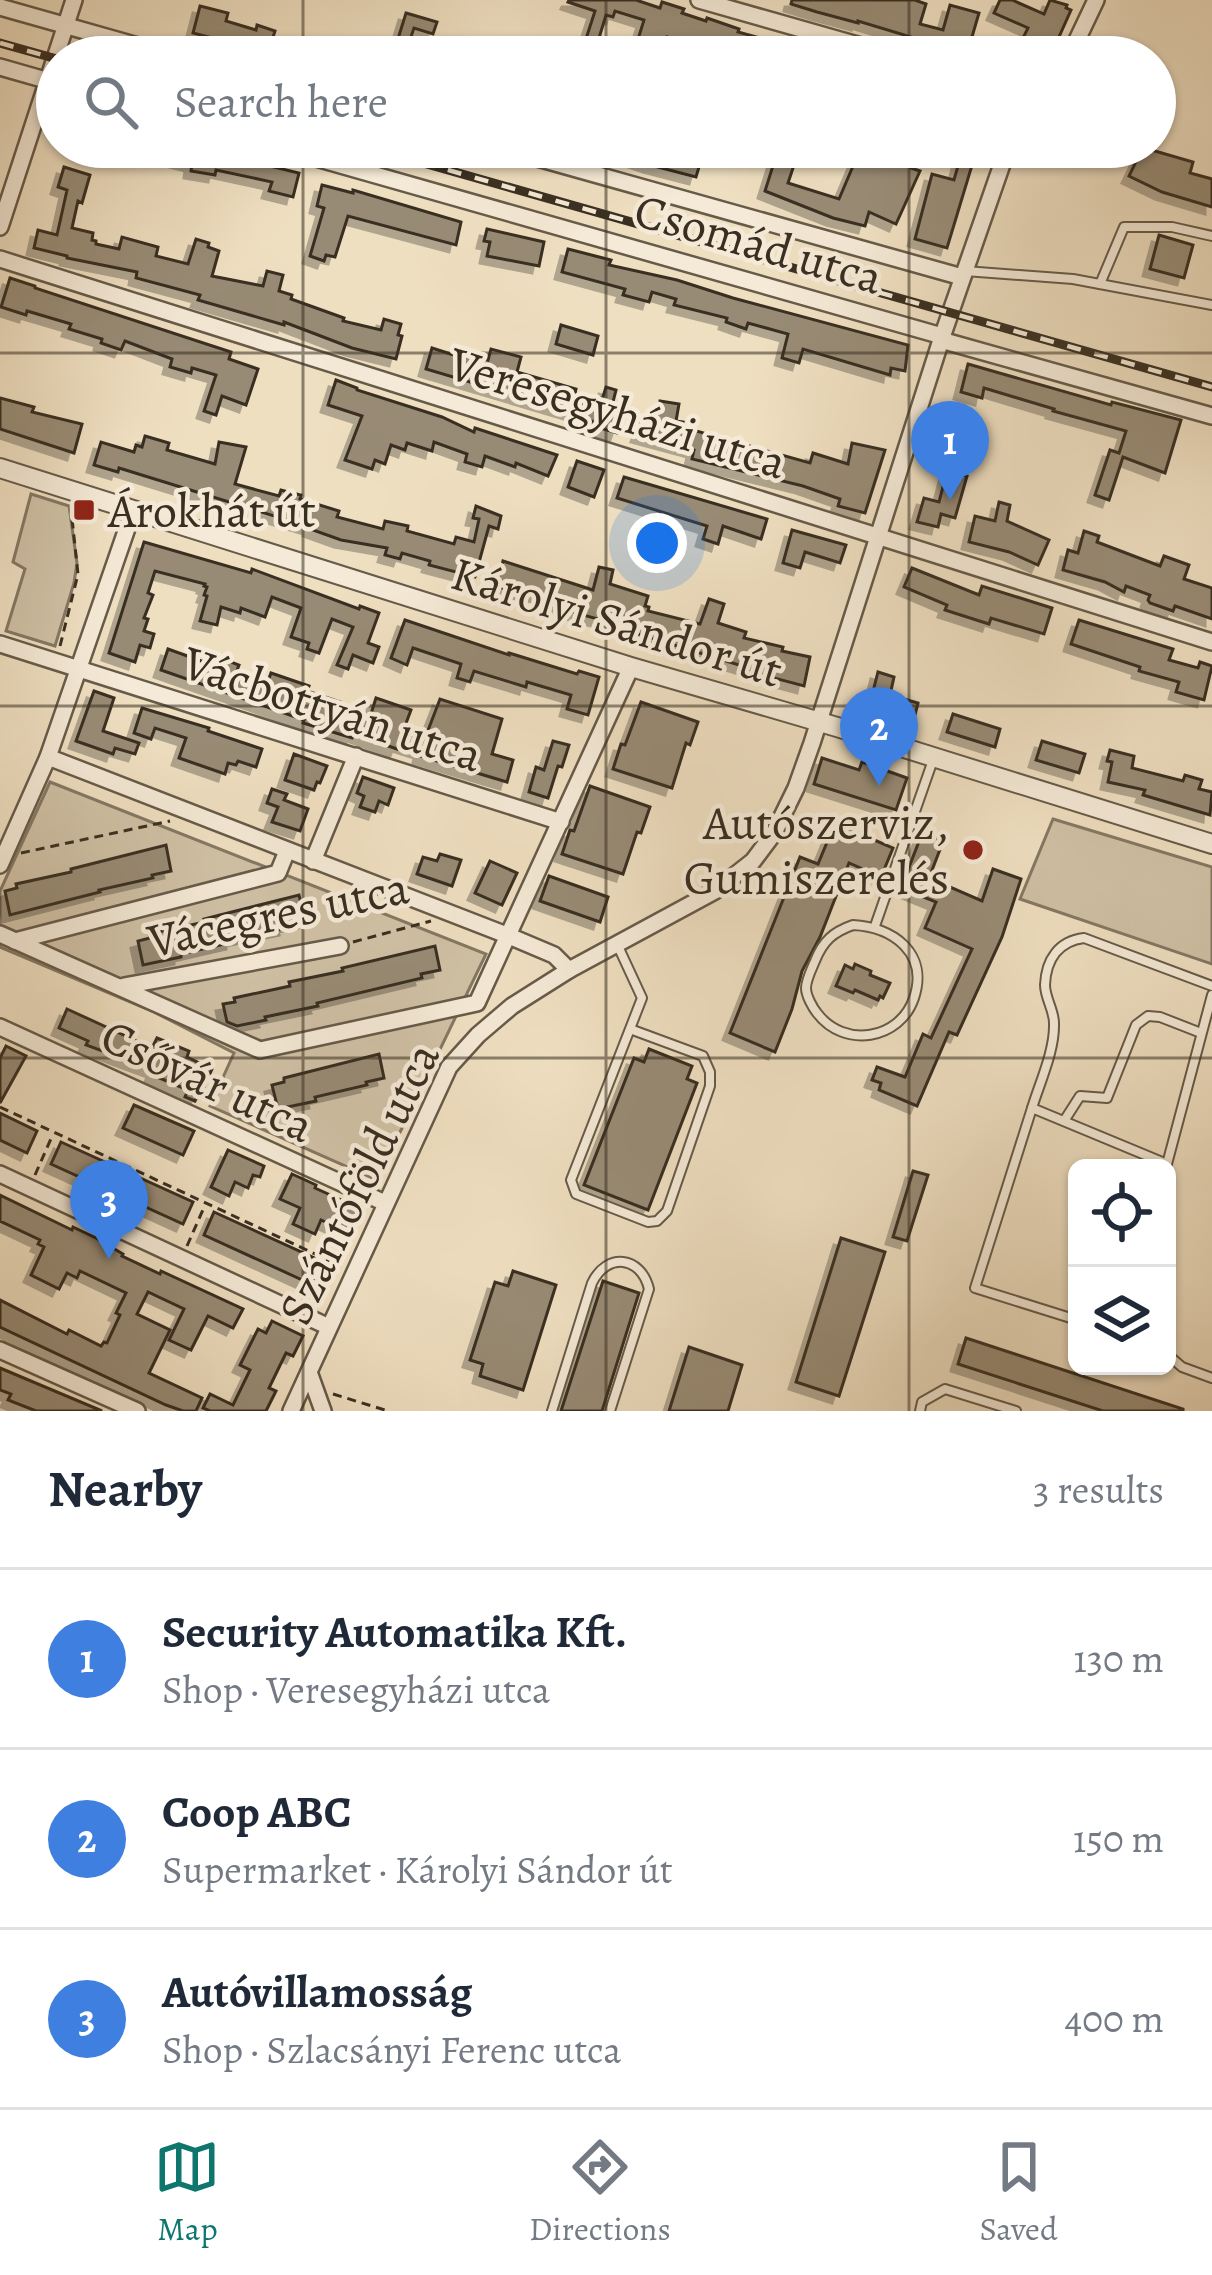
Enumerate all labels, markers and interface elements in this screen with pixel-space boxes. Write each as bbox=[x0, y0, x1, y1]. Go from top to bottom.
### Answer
search box bbox=[36, 36, 1176, 168]
icon: search bbox=[78, 69, 144, 135]
text: Search here bbox=[174, 71, 388, 133]
street label: Csomád utca bbox=[627, 177, 891, 311]
street label: Veresegyházi utca bbox=[440, 330, 795, 496]
pin: 1 bbox=[911, 401, 989, 500]
place label: Árokhát út bbox=[107, 478, 316, 544]
marker: Árokhát út bbox=[71, 497, 97, 523]
your location bbox=[627, 513, 687, 573]
street label: Károlyi Sándor út bbox=[443, 540, 790, 704]
street label: Vácbottyán utca bbox=[174, 629, 491, 789]
pin: 2 bbox=[840, 687, 918, 786]
place label: Autószerviz, Gumiszerelés bbox=[684, 790, 949, 911]
marker: Autószerviz, Gumiszerelés bbox=[960, 837, 986, 863]
street label: Vácegres utca bbox=[141, 854, 415, 974]
street label: Csővár utca bbox=[91, 1003, 325, 1159]
street label: Szántóföld utca bbox=[262, 1031, 456, 1335]
map controls bbox=[1068, 1159, 1176, 1375]
button: locate bbox=[1068, 1159, 1176, 1267]
pin: 3 bbox=[70, 1160, 148, 1259]
button: layers bbox=[1068, 1267, 1176, 1375]
text: Nearby bbox=[48, 1454, 202, 1524]
text: 3 results bbox=[1033, 1463, 1164, 1516]
text: Security Automatika Kft. bbox=[162, 1601, 627, 1663]
text: 1 bbox=[80, 1632, 94, 1685]
text: 130 m bbox=[1073, 1632, 1164, 1685]
text: Shop · Veresegyházi utca bbox=[162, 1663, 550, 1716]
text: Coop ABC bbox=[162, 1781, 352, 1843]
text: 2 bbox=[78, 1812, 96, 1865]
text: 150 m bbox=[1073, 1812, 1164, 1865]
text: Supermarket · Károlyi Sándor út bbox=[162, 1843, 673, 1896]
text: Autóvillamosság bbox=[162, 1961, 472, 2023]
text: 3 bbox=[79, 1992, 95, 2045]
text: 400 m bbox=[1065, 1992, 1164, 2045]
text: Shop · Szlacsányi Ferenc utca bbox=[162, 2023, 621, 2076]
tab: Map bbox=[154, 2134, 220, 2251]
tab: Directions bbox=[529, 2134, 671, 2251]
tab: Saved bbox=[979, 2134, 1058, 2251]

